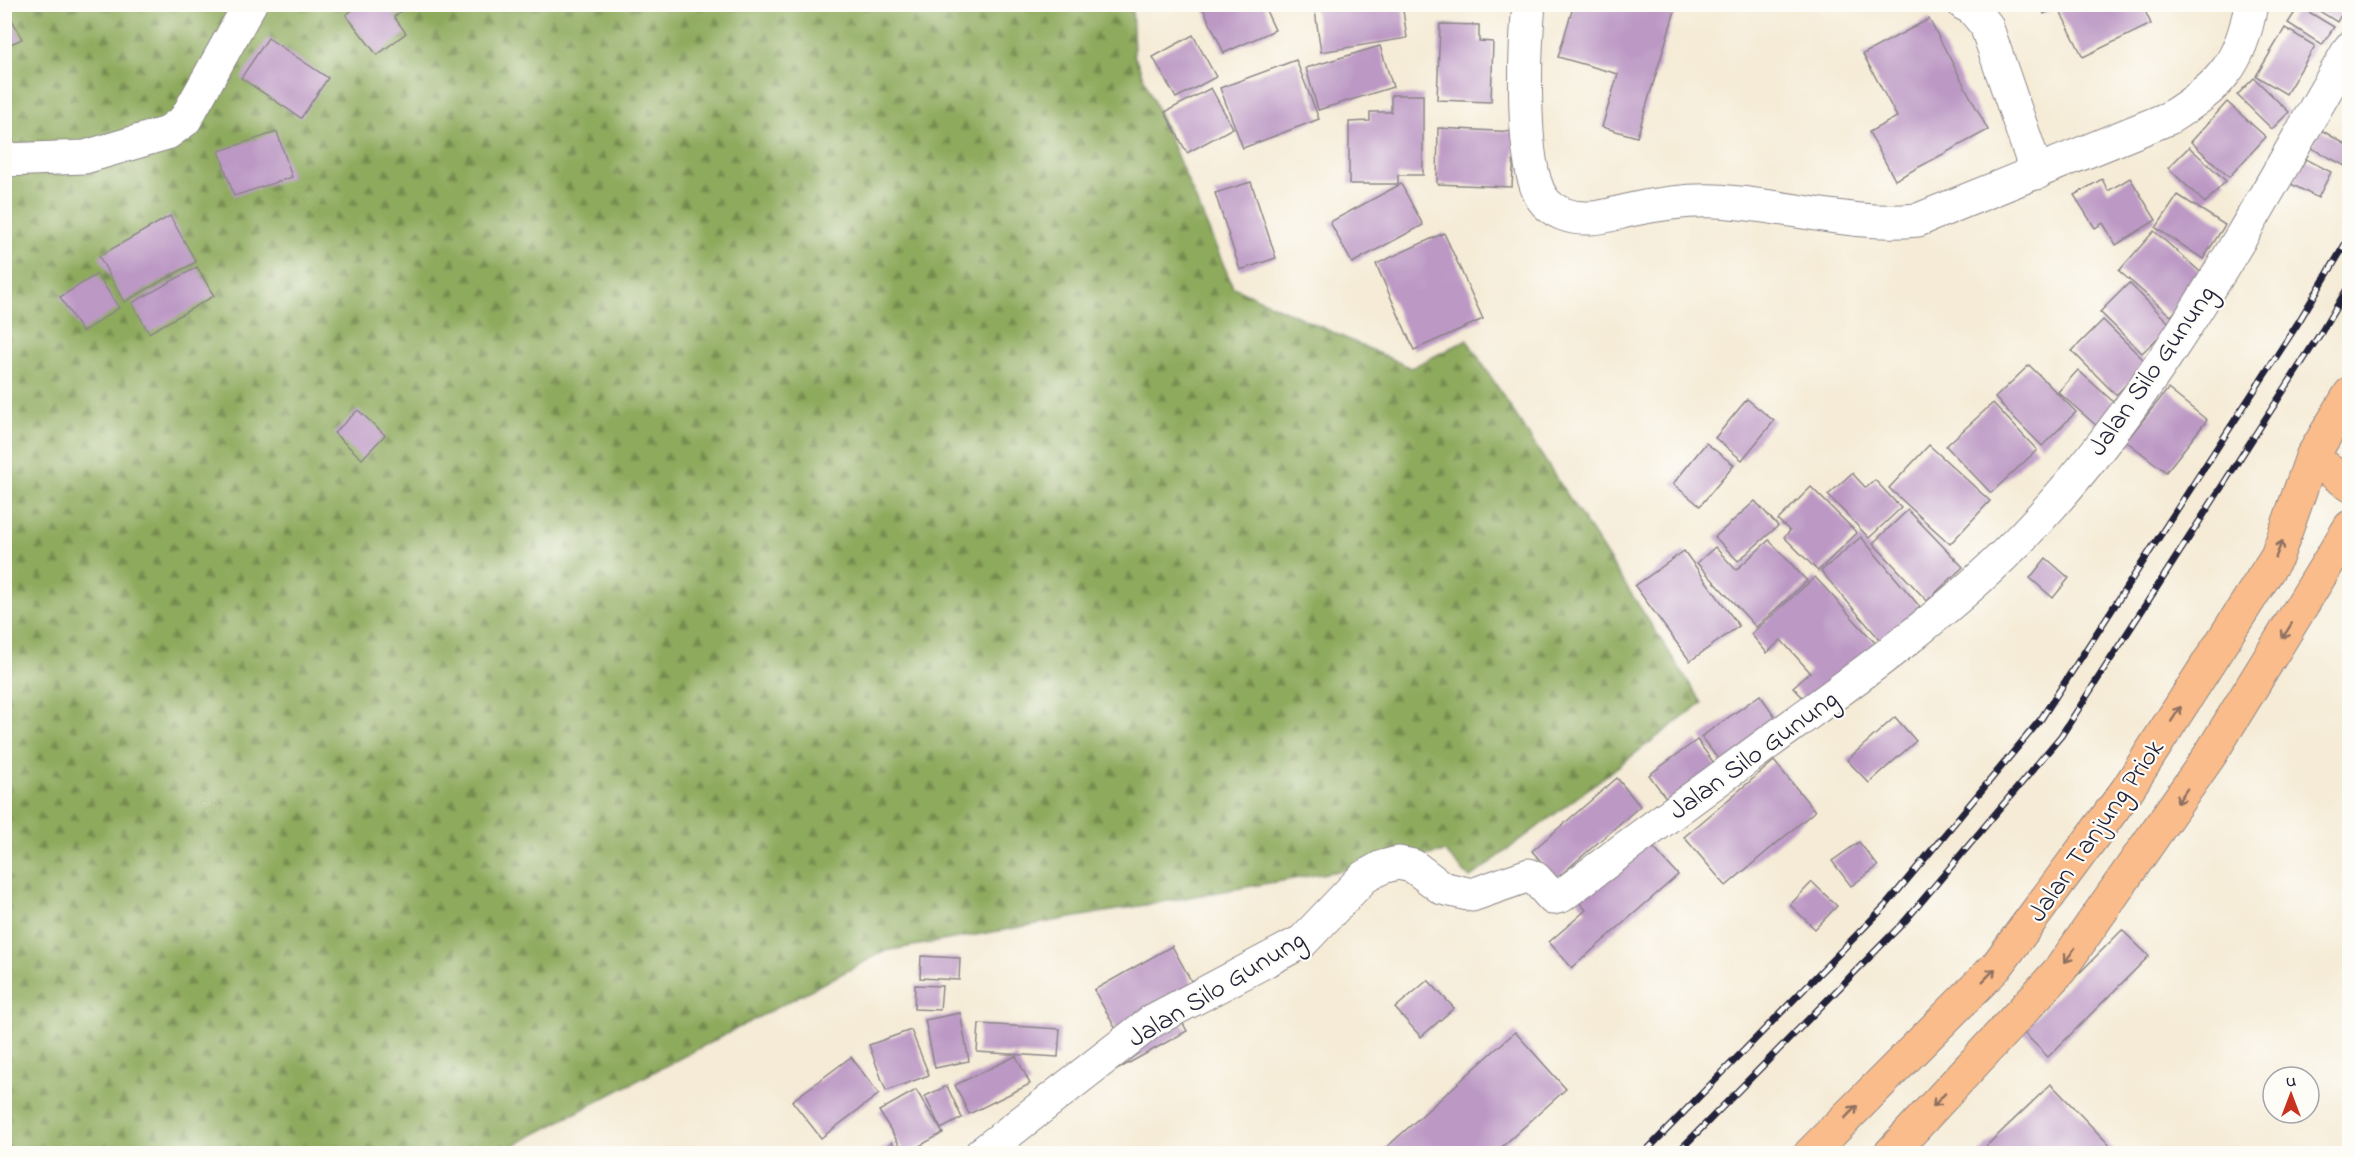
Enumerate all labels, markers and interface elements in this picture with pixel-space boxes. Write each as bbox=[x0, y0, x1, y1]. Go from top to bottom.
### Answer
street label: Jalan Silo Gunung bbox=[2079, 278, 2227, 465]
one-way arrow bbox=[2274, 540, 2285, 558]
one-way arrow bbox=[2281, 622, 2293, 639]
street label: Jalan Silo Gunung bbox=[1662, 681, 1847, 831]
one-way arrow bbox=[2170, 706, 2182, 723]
street label: Jalan Tanjung Priok bbox=[2019, 732, 2175, 931]
one-way arrow bbox=[2176, 787, 2188, 803]
street label: Jalan Silo Gunung bbox=[1121, 922, 1313, 1059]
one-way arrow bbox=[2064, 947, 2076, 963]
one-way arrow bbox=[1982, 967, 1996, 982]
north arrow bbox=[2261, 1065, 2321, 1125]
text: U bbox=[2286, 1070, 2296, 1094]
one-way arrow bbox=[1932, 1092, 1947, 1107]
one-way arrow bbox=[1844, 1105, 1858, 1120]

